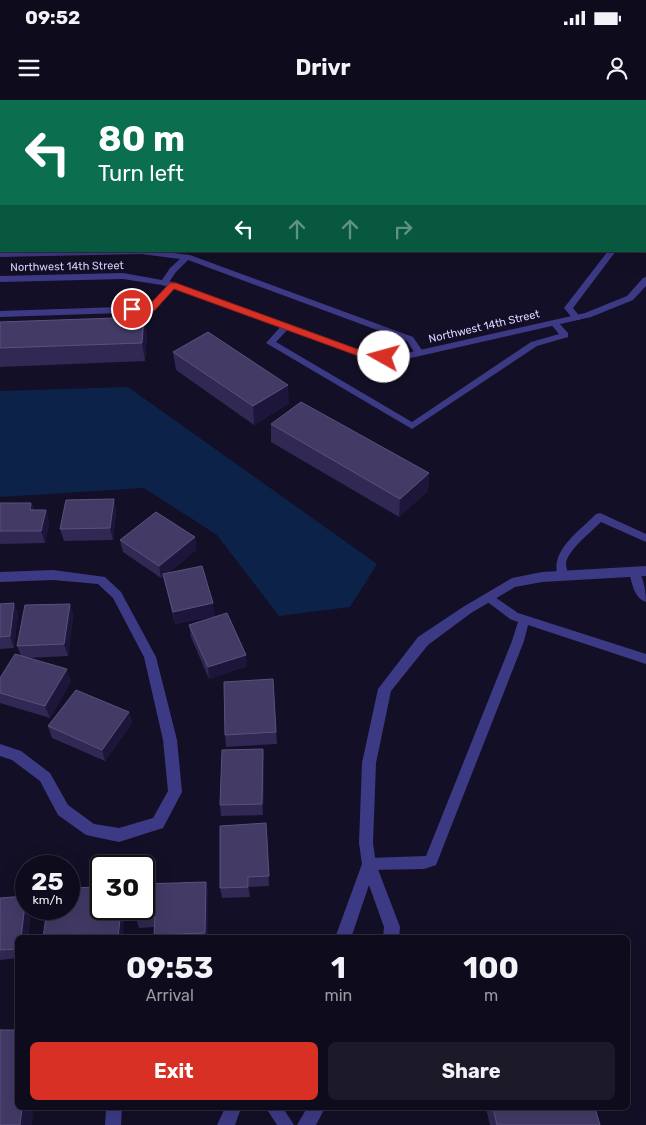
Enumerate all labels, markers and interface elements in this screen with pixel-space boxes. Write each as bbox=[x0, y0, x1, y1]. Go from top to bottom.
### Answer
text: 09:52 bbox=[25, 6, 80, 29]
icon: menu bbox=[15, 54, 43, 82]
text: Drivr bbox=[295, 54, 351, 81]
icon: person bbox=[603, 54, 631, 82]
text: 80 m bbox=[98, 118, 185, 160]
icon: left bbox=[15, 120, 80, 185]
text: Turn left bbox=[98, 160, 184, 187]
icon: left bbox=[230, 215, 258, 243]
icon: ahead bbox=[283, 215, 311, 243]
icon: ahead bbox=[336, 215, 364, 243]
icon: right bbox=[389, 215, 417, 243]
street label: Northwest 14th Street bbox=[10, 259, 125, 274]
pin bbox=[111, 288, 153, 330]
icon: arrive bbox=[118, 295, 146, 323]
street label: Northwest 14th Street bbox=[427, 307, 542, 346]
position arrow bbox=[357, 330, 409, 382]
speed limit sign: 30 bbox=[90, 855, 155, 920]
text: 25 bbox=[31, 867, 64, 896]
text: km/h bbox=[33, 893, 62, 907]
text: 09:53 bbox=[126, 950, 214, 986]
text: 1 bbox=[331, 950, 346, 986]
text: 100 bbox=[463, 950, 519, 986]
text: Arrival bbox=[146, 986, 194, 1005]
text: min bbox=[325, 986, 352, 1005]
text: m bbox=[484, 986, 498, 1005]
button: Exit bbox=[30, 1042, 318, 1100]
button: Share bbox=[328, 1042, 615, 1100]

